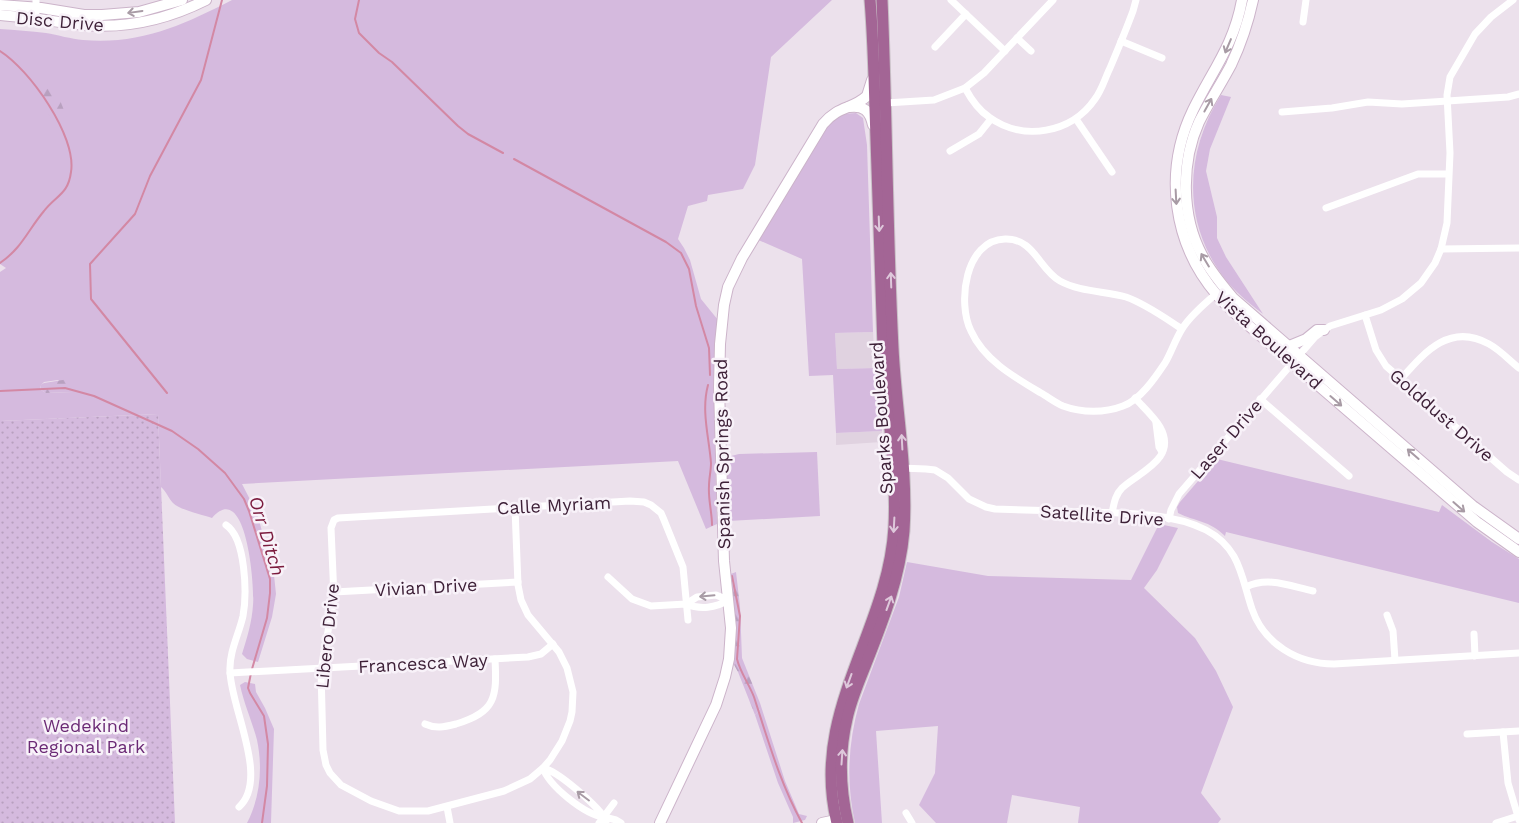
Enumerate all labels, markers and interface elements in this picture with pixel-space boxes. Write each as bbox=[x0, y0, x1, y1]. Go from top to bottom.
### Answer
street label: Disc Drive bbox=[15, 7, 105, 35]
one-way arrow bbox=[127, 7, 143, 17]
one-way arrow bbox=[1222, 38, 1232, 53]
one-way arrow bbox=[1203, 98, 1213, 113]
one-way arrow bbox=[1172, 189, 1181, 205]
one-way arrow bbox=[874, 215, 884, 231]
one-way arrow bbox=[1200, 254, 1210, 268]
one-way arrow bbox=[886, 272, 896, 288]
street label: Vista Boulevard bbox=[1211, 287, 1327, 393]
street label: Sparks Boulevard bbox=[865, 341, 897, 495]
street label: Spanish Springs Road bbox=[710, 358, 734, 550]
street label: Golddust Drive bbox=[1386, 364, 1498, 466]
street label: Laser Drive bbox=[1186, 395, 1266, 483]
one-way arrow bbox=[1329, 395, 1342, 406]
one-way arrow bbox=[898, 434, 907, 450]
one-way arrow bbox=[1407, 448, 1420, 459]
street label: Calle Myriam bbox=[496, 492, 612, 518]
water label: Orr Ditch bbox=[244, 493, 290, 579]
street label: Satellite Drive bbox=[1040, 500, 1164, 530]
one-way arrow bbox=[1453, 501, 1466, 513]
one-way arrow bbox=[889, 517, 898, 533]
street label: Vivian Drive bbox=[374, 574, 478, 600]
street label: Libero Drive bbox=[311, 582, 343, 690]
one-way arrow bbox=[699, 591, 715, 601]
one-way arrow bbox=[885, 595, 894, 611]
street label: Francesca Way bbox=[358, 649, 489, 677]
one-way arrow bbox=[844, 672, 853, 688]
park label: Wedekind Regional Park bbox=[27, 715, 145, 757]
one-way arrow bbox=[837, 750, 846, 766]
one-way arrow bbox=[577, 790, 590, 801]

